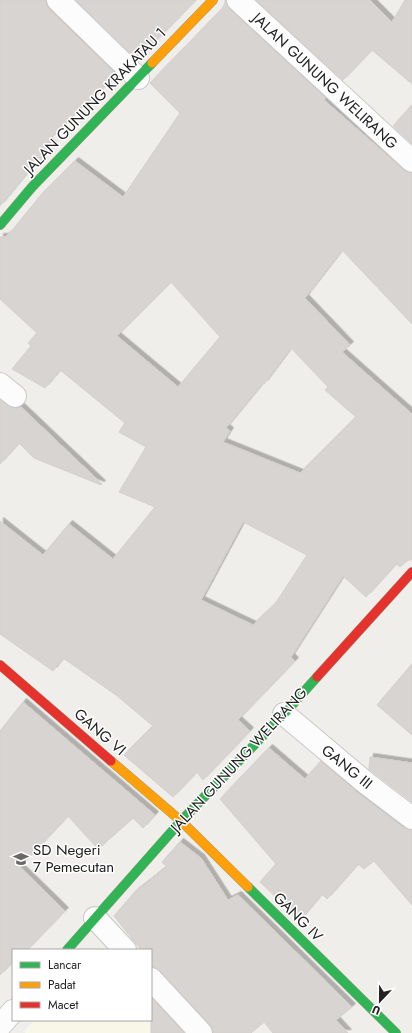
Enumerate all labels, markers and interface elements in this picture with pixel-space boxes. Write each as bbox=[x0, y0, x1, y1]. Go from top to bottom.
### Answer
street label: JALAN GUNUNG WELIRANG bbox=[246, 6, 403, 154]
street label: JALAN GUNUNG KRAKATAU 1 bbox=[17, 23, 171, 181]
street label: JALAN GUNUNG WELIRANG bbox=[164, 682, 312, 839]
street label: GANG VI bbox=[69, 703, 131, 761]
street label: GANG III bbox=[317, 740, 377, 794]
place label: SD Negeri 7 Pemecutan bbox=[33, 839, 114, 878]
school or university icon: SD Negeri 7 Pemecutan bbox=[12, 850, 30, 868]
street label: GANG IV bbox=[268, 887, 328, 947]
legend bbox=[12, 949, 152, 1021]
text: Lancar bbox=[48, 956, 82, 974]
text: Padat bbox=[48, 976, 76, 994]
north arrow bbox=[360, 981, 400, 1021]
text: Macet bbox=[48, 996, 78, 1014]
text: U bbox=[370, 1001, 383, 1019]

